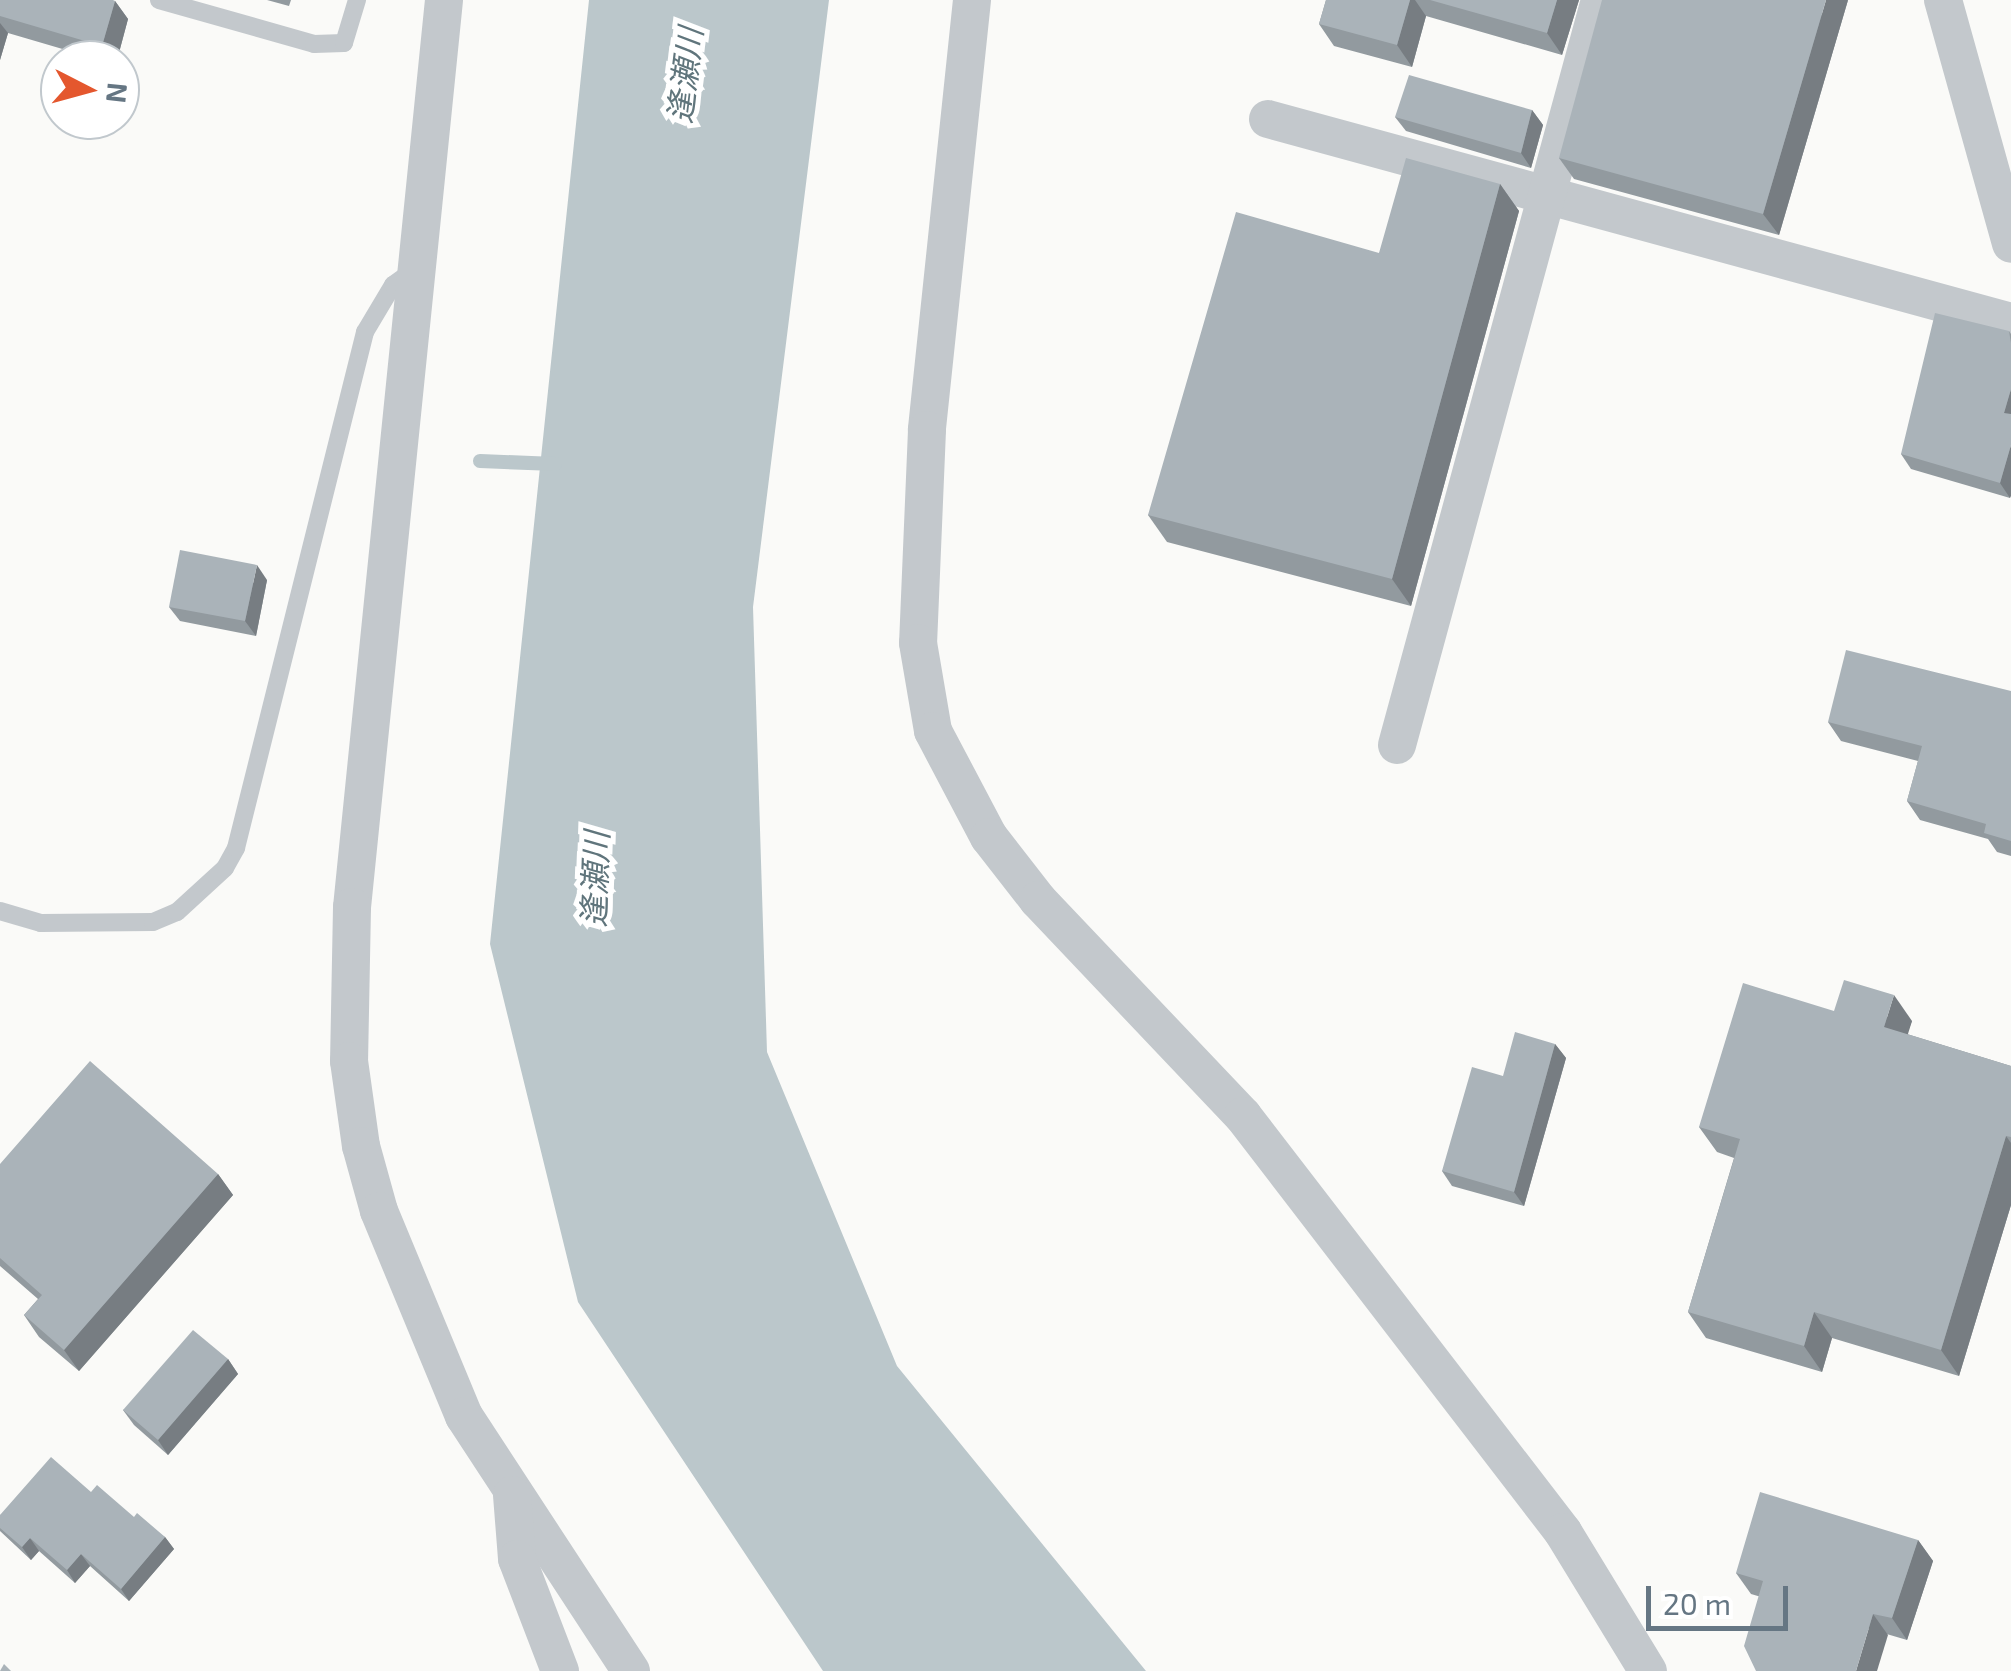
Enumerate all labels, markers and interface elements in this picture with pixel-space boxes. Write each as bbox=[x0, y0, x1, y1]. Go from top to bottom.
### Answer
water label: 逢瀬川 bbox=[659, 25, 709, 125]
north arrow bbox=[40, 40, 140, 140]
text: N bbox=[100, 81, 136, 105]
water label: 逢瀬川 bbox=[573, 830, 615, 928]
scale bar bbox=[1651, 1566, 1794, 1628]
text: 20 m bbox=[1663, 1585, 1731, 1621]

